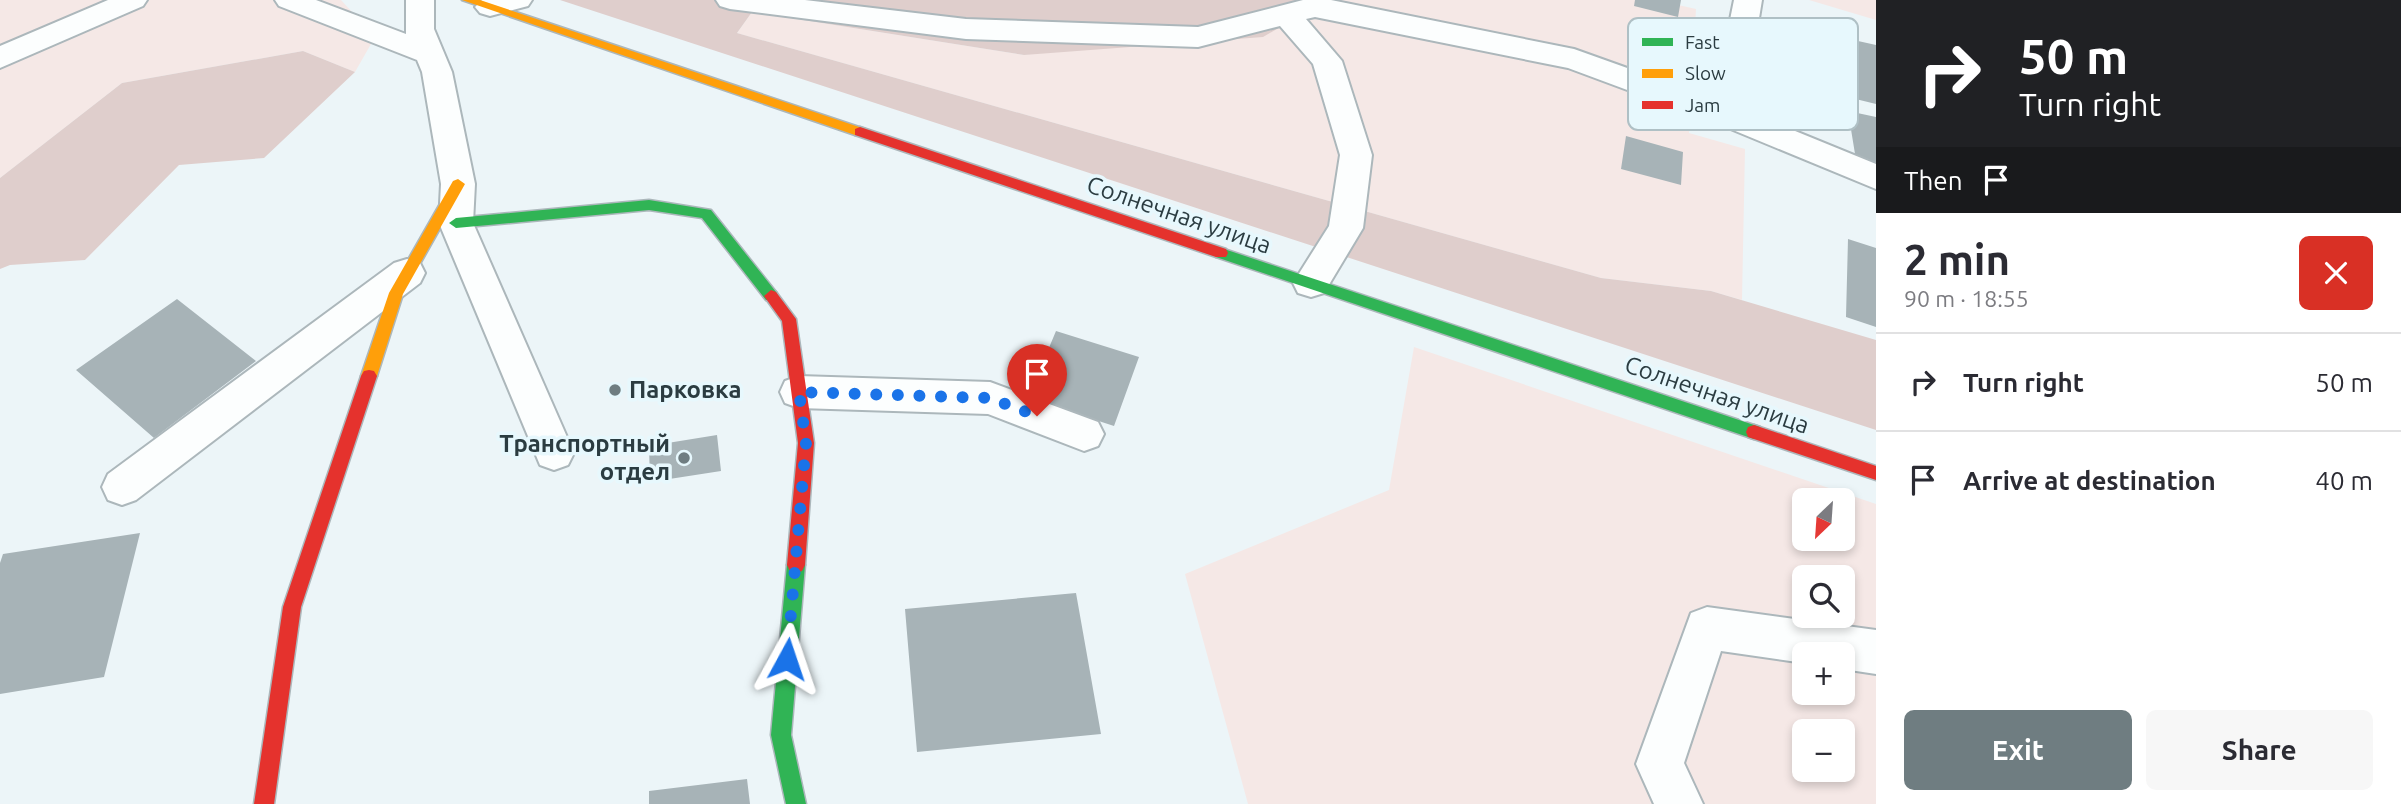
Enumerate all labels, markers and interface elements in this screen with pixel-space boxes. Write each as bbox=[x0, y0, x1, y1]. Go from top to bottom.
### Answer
legend bbox=[1628, 18, 1858, 130]
icon: right bbox=[1904, 28, 1995, 119]
text: 50 m bbox=[2019, 28, 2128, 83]
text: Fast bbox=[1685, 31, 1720, 53]
text: Slow bbox=[1685, 62, 1726, 84]
text: Turn right bbox=[2019, 86, 2161, 122]
text: Jam bbox=[1685, 94, 1721, 116]
icon: arrive bbox=[1977, 161, 2015, 199]
text: Then bbox=[1904, 166, 1963, 195]
street label: Солнечная улица bbox=[1083, 170, 1275, 259]
text: 2 min bbox=[1904, 236, 2010, 283]
button: close bbox=[2299, 236, 2373, 310]
text: 90 m · 18:55 bbox=[1904, 286, 2029, 311]
pin bbox=[1007, 344, 1067, 416]
street label: Солнечная улица bbox=[1621, 350, 1813, 439]
icon: arrive bbox=[1018, 355, 1056, 393]
icon: right bbox=[1904, 363, 1942, 401]
text: Turn right bbox=[1963, 368, 2084, 397]
text: 50 m bbox=[2315, 368, 2373, 397]
place label: Парковка bbox=[629, 376, 742, 403]
marker: Парковка bbox=[607, 382, 623, 398]
place label: Транспортный отдел bbox=[499, 430, 670, 485]
marker: Транспортный отдел bbox=[676, 450, 692, 466]
icon: arrive bbox=[1904, 461, 1942, 499]
text: Arrive at destination bbox=[1963, 466, 2216, 495]
text: 40 m bbox=[2315, 466, 2373, 495]
north arrow bbox=[1792, 488, 1855, 551]
map controls bbox=[1792, 488, 1855, 782]
button: search bbox=[1792, 565, 1855, 628]
position arrow bbox=[750, 622, 824, 696]
button: + bbox=[1792, 642, 1855, 705]
button: Exit bbox=[1904, 710, 2132, 790]
button: Share bbox=[2146, 710, 2373, 790]
button: − bbox=[1792, 719, 1855, 782]

